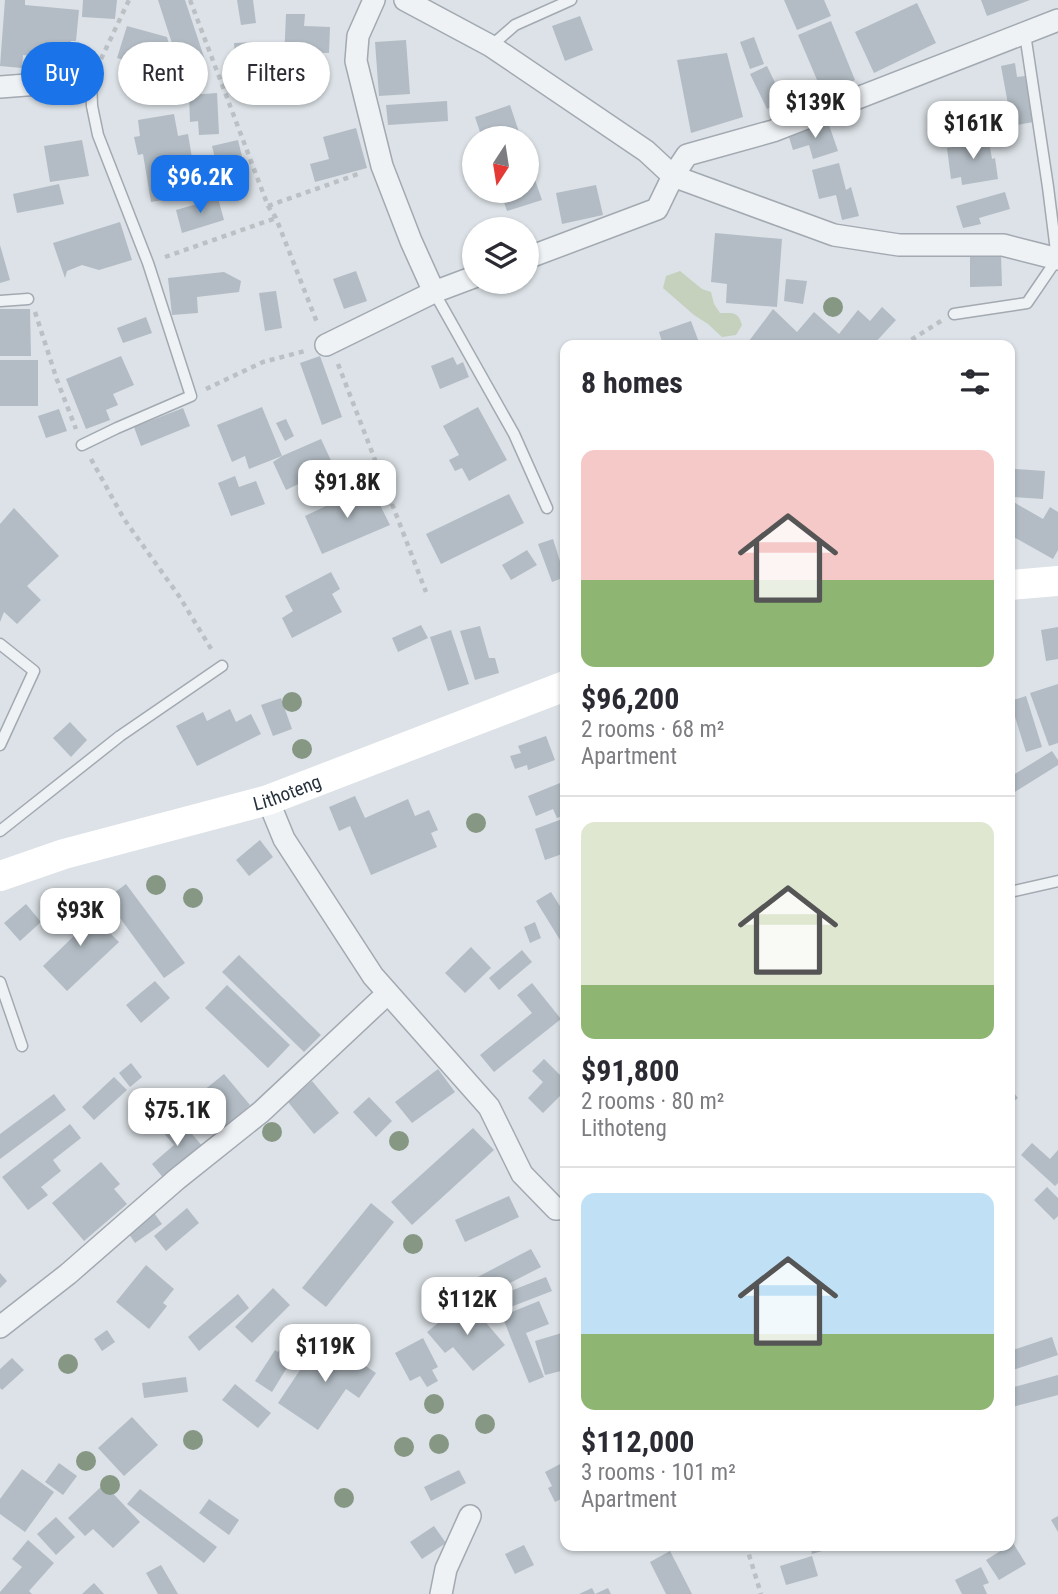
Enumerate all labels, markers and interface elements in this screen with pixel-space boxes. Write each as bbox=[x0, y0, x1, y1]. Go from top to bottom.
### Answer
chip: Buy bbox=[21, 42, 104, 105]
chip: Rent bbox=[118, 42, 208, 105]
chip: Filters bbox=[222, 42, 330, 105]
pin: $139K bbox=[766, 80, 864, 140]
text: $139K bbox=[785, 89, 845, 116]
pin: $161K bbox=[924, 102, 1022, 161]
text: $161K bbox=[943, 110, 1003, 137]
north arrow bbox=[462, 126, 539, 203]
map controls bbox=[462, 126, 539, 294]
pin: $96.2K bbox=[143, 156, 257, 215]
text: $96.2K bbox=[167, 164, 233, 191]
button: layers bbox=[462, 217, 539, 294]
icon: filters bbox=[956, 363, 994, 401]
text: 8 homes bbox=[581, 365, 683, 400]
pin: $91.8K bbox=[290, 461, 404, 520]
text: $91.8K bbox=[314, 469, 380, 496]
icon: home bbox=[725, 495, 851, 621]
text: $96,200 bbox=[581, 681, 679, 716]
text: 2 rooms · 68 m² bbox=[581, 716, 724, 743]
text: Apartment bbox=[581, 743, 677, 770]
street label: Lithoteng bbox=[250, 769, 324, 815]
icon: home bbox=[725, 867, 851, 993]
pin: $93K bbox=[39, 888, 121, 948]
text: $93K bbox=[56, 897, 104, 924]
text: $91,800 bbox=[581, 1053, 679, 1088]
pin: $75.1K bbox=[120, 1088, 234, 1148]
text: 2 rooms · 80 m² bbox=[581, 1088, 724, 1115]
text: $75.1K bbox=[144, 1097, 210, 1124]
text: Lithoteng bbox=[581, 1115, 667, 1142]
icon: home bbox=[725, 1238, 851, 1364]
pin: $112K bbox=[418, 1278, 516, 1337]
text: $112K bbox=[437, 1286, 497, 1313]
pin: $119K bbox=[276, 1324, 374, 1384]
text: $119K bbox=[295, 1333, 355, 1360]
text: $112,000 bbox=[581, 1424, 694, 1459]
text: 3 rooms · 101 m² bbox=[581, 1459, 736, 1486]
text: Apartment bbox=[581, 1486, 677, 1513]

